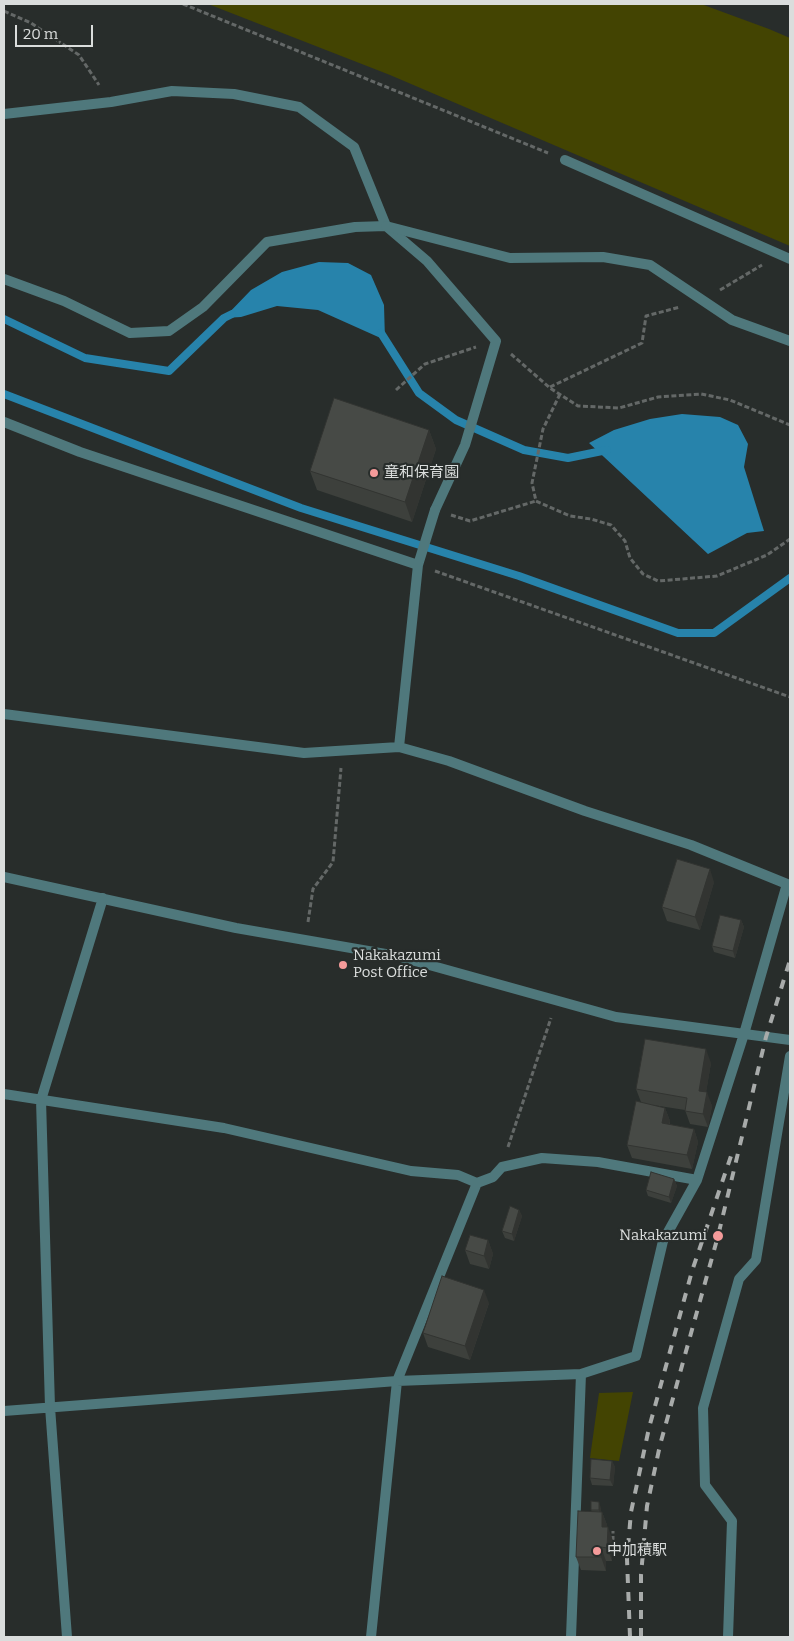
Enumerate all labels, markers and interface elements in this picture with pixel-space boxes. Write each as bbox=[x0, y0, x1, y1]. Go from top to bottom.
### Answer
scale bar bbox=[18, 15, 95, 47]
text: 20 m bbox=[23, 25, 58, 43]
place label: 童和保育園 bbox=[384, 464, 459, 482]
marker: 童和保育園 bbox=[368, 467, 380, 479]
place label: Nakakazumi Post Office bbox=[353, 947, 441, 982]
marker: Nakakazumi Post Office bbox=[337, 959, 349, 971]
place label: Nakakazumi bbox=[619, 1227, 707, 1245]
marker: Nakakazumi bbox=[711, 1229, 725, 1243]
place label: 中加積駅 bbox=[607, 1542, 667, 1560]
marker: 中加積駅 bbox=[591, 1545, 603, 1557]

